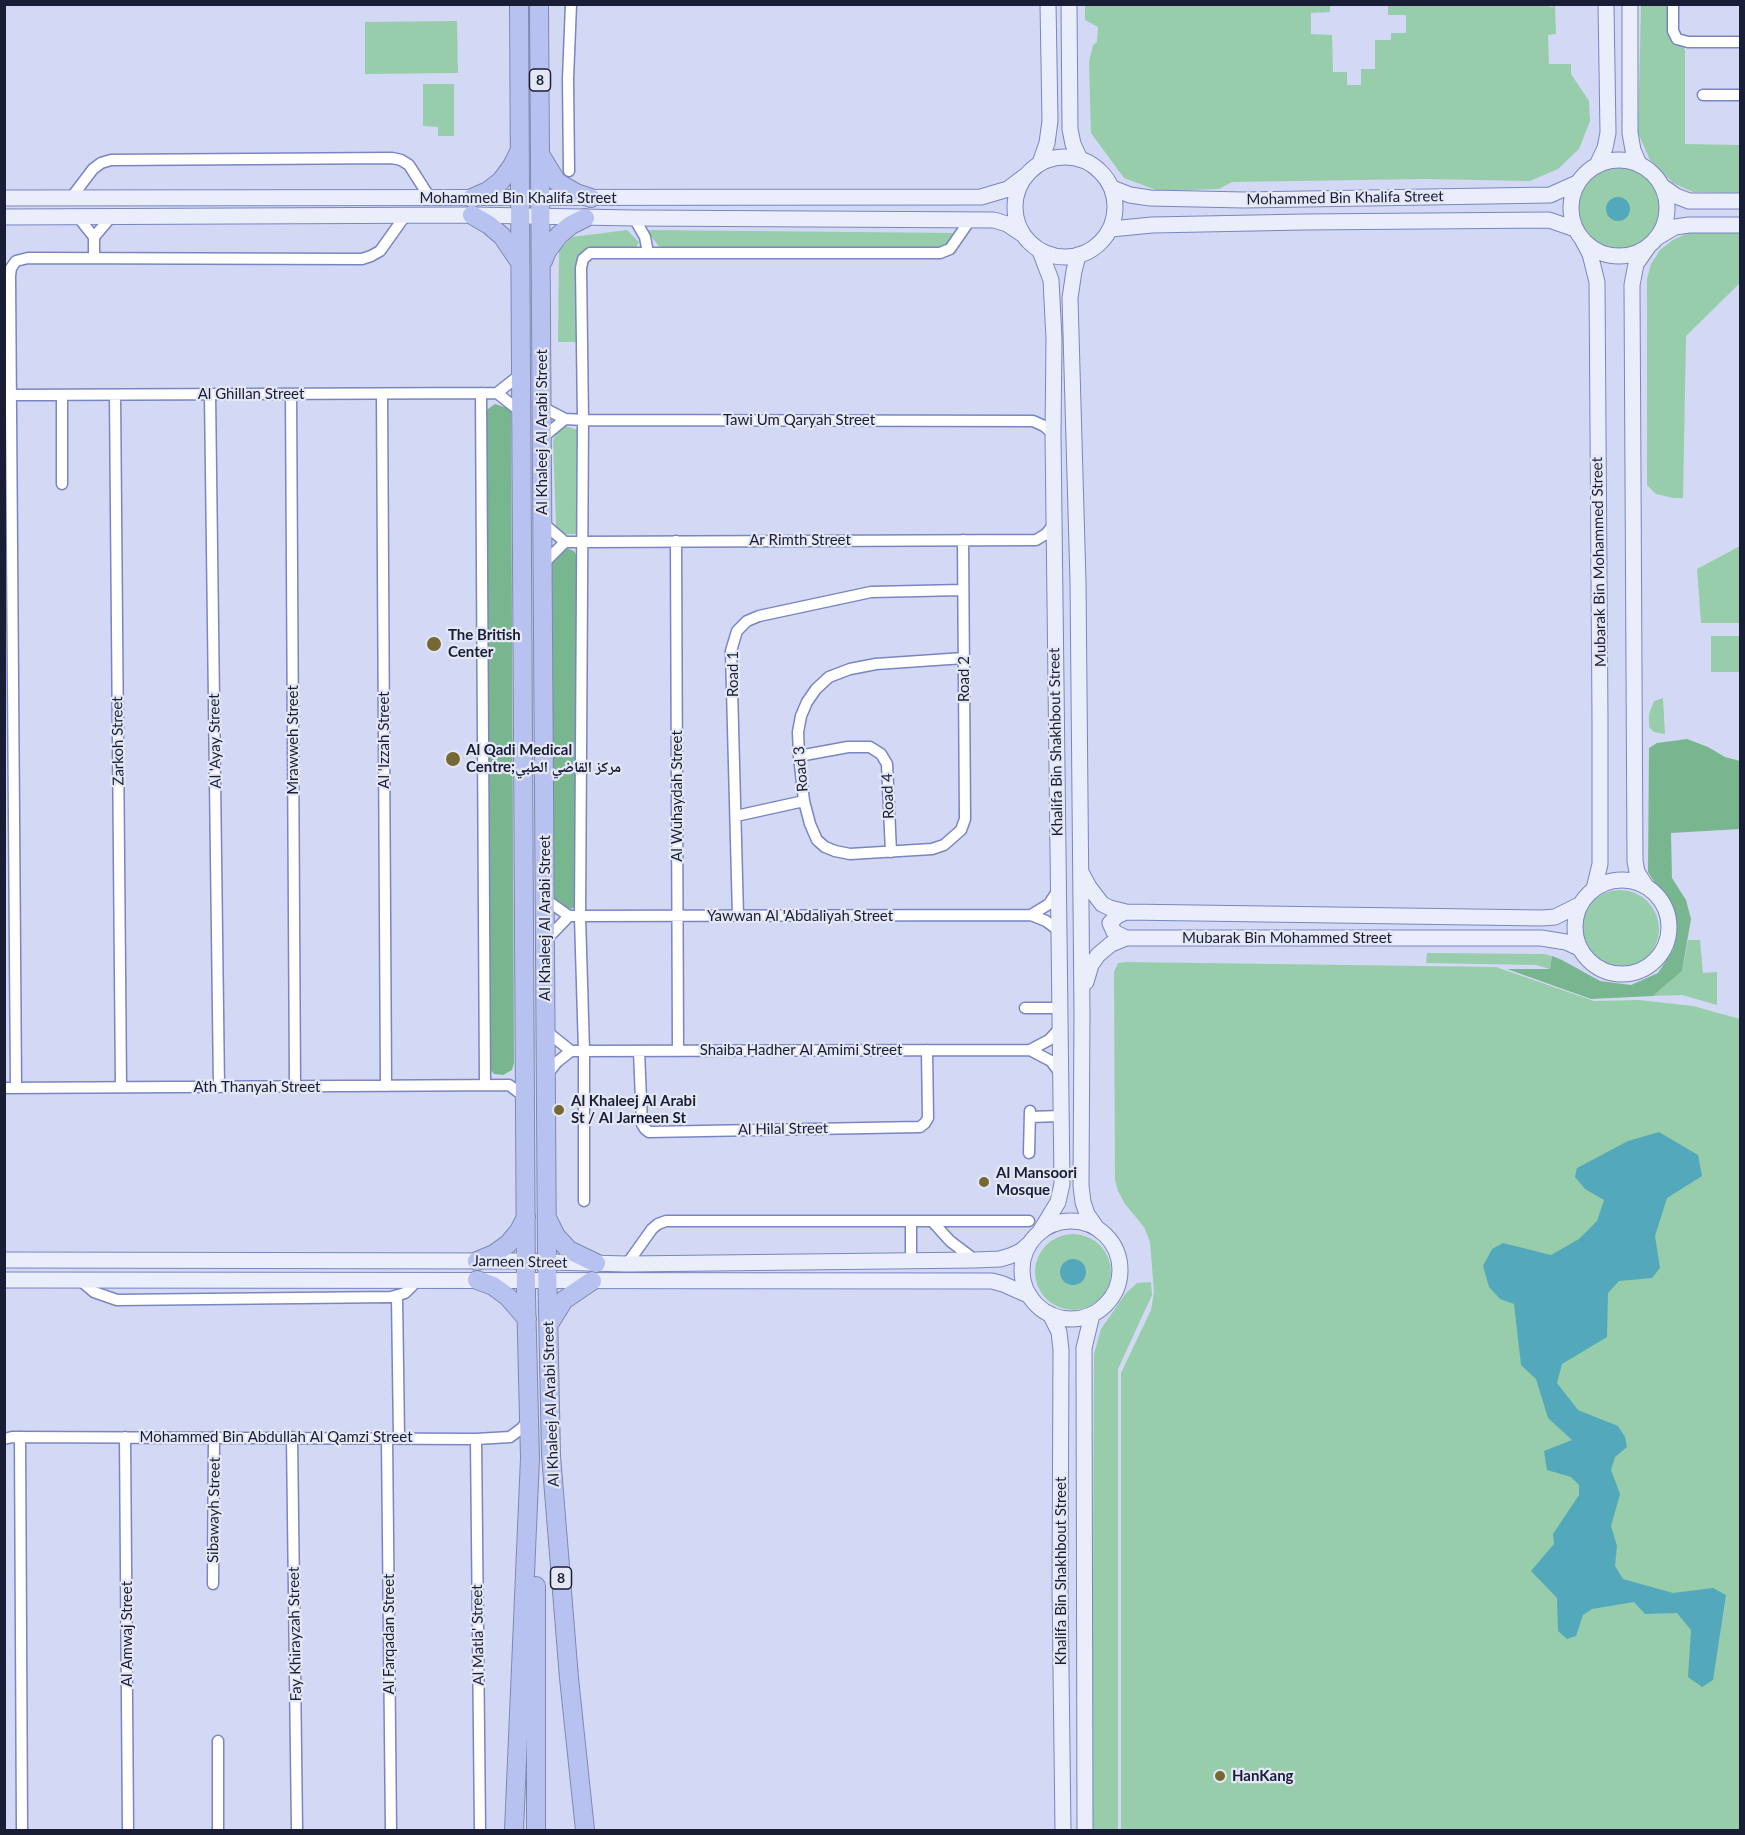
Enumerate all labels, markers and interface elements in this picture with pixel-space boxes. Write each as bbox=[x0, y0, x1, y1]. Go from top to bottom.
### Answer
road number: 8 bbox=[530, 69, 550, 91]
street label: Mohammed Bin Khalifa Street bbox=[1246, 187, 1444, 209]
street label: Mohammed Bin Khalifa Street bbox=[419, 189, 617, 207]
street label: Al Khaleej Al Arabi Street bbox=[533, 349, 551, 515]
street label: Al Ghillan Street bbox=[198, 385, 304, 403]
street label: Tawi Um Qaryah Street bbox=[723, 411, 875, 429]
street label: Mubarak Bin Mohammed Street bbox=[1588, 457, 1610, 667]
street label: Ar Rimth Street bbox=[749, 531, 851, 549]
place label: The British Center bbox=[448, 626, 521, 661]
marker: The British Center bbox=[425, 635, 443, 653]
street label: Khalifa Bin Shakhbout Street bbox=[1045, 648, 1067, 836]
street label: Road 1 bbox=[724, 651, 742, 697]
street label: Road 2 bbox=[955, 656, 973, 702]
street label: Mrawweh Street bbox=[284, 685, 302, 795]
street label: Al 'Izzah Street bbox=[375, 691, 393, 789]
street label: Al 'Ayay Street bbox=[205, 693, 225, 789]
street label: Zarkoh Street bbox=[108, 696, 128, 786]
street label: Al Wuhaydah Street bbox=[668, 730, 686, 862]
place label: Al Qadi Medical Centre;مركز القاضي الطبي bbox=[466, 741, 621, 776]
street label: Road 3 bbox=[790, 745, 812, 793]
marker: Al Qadi Medical Centre;مركز القاضي الطبي bbox=[444, 750, 462, 768]
street label: Road 4 bbox=[878, 773, 898, 819]
street label: Al Khaleej Al Arabi Street bbox=[536, 835, 554, 1001]
street label: Yawwan Al 'Abdaliyah Street bbox=[707, 907, 893, 925]
street label: Mubarak Bin Mohammed Street bbox=[1182, 929, 1392, 947]
street label: Shaiba Hadher Al Amimi Street bbox=[700, 1041, 902, 1059]
street label: Ath Thanyah Street bbox=[194, 1078, 320, 1096]
place label: Al Khaleej Al Arabi St / Al Jarneen St bbox=[571, 1092, 696, 1127]
marker: Al Khaleej Al Arabi St / Al Jarneen St bbox=[552, 1103, 566, 1117]
street label: Al Hilal Street bbox=[738, 1119, 828, 1139]
place label: Al Mansoori Mosque bbox=[996, 1164, 1077, 1199]
marker: Al Mansoori Mosque bbox=[977, 1175, 991, 1189]
street label: Jarneen Street bbox=[472, 1252, 568, 1272]
street label: Al Khaleej Al Arabi Street bbox=[539, 1321, 563, 1487]
street label: Mohammed Bin Abdullah Al Qamzi Street bbox=[139, 1428, 413, 1446]
street label: Sibawayh Street bbox=[204, 1457, 224, 1563]
street label: Khalifa Bin Shakhbout Street bbox=[1052, 1477, 1070, 1665]
street label: Fay Khirayzah Street bbox=[285, 1567, 305, 1701]
road number: 8 bbox=[550, 1567, 572, 1589]
street label: Al Farqadan Street bbox=[380, 1574, 398, 1694]
street label: Al Amwaj Street bbox=[118, 1581, 136, 1687]
street label: Al Matla' Street bbox=[468, 1584, 488, 1686]
place label: HanKang bbox=[1232, 1767, 1294, 1785]
marker: HanKang bbox=[1213, 1769, 1227, 1783]

